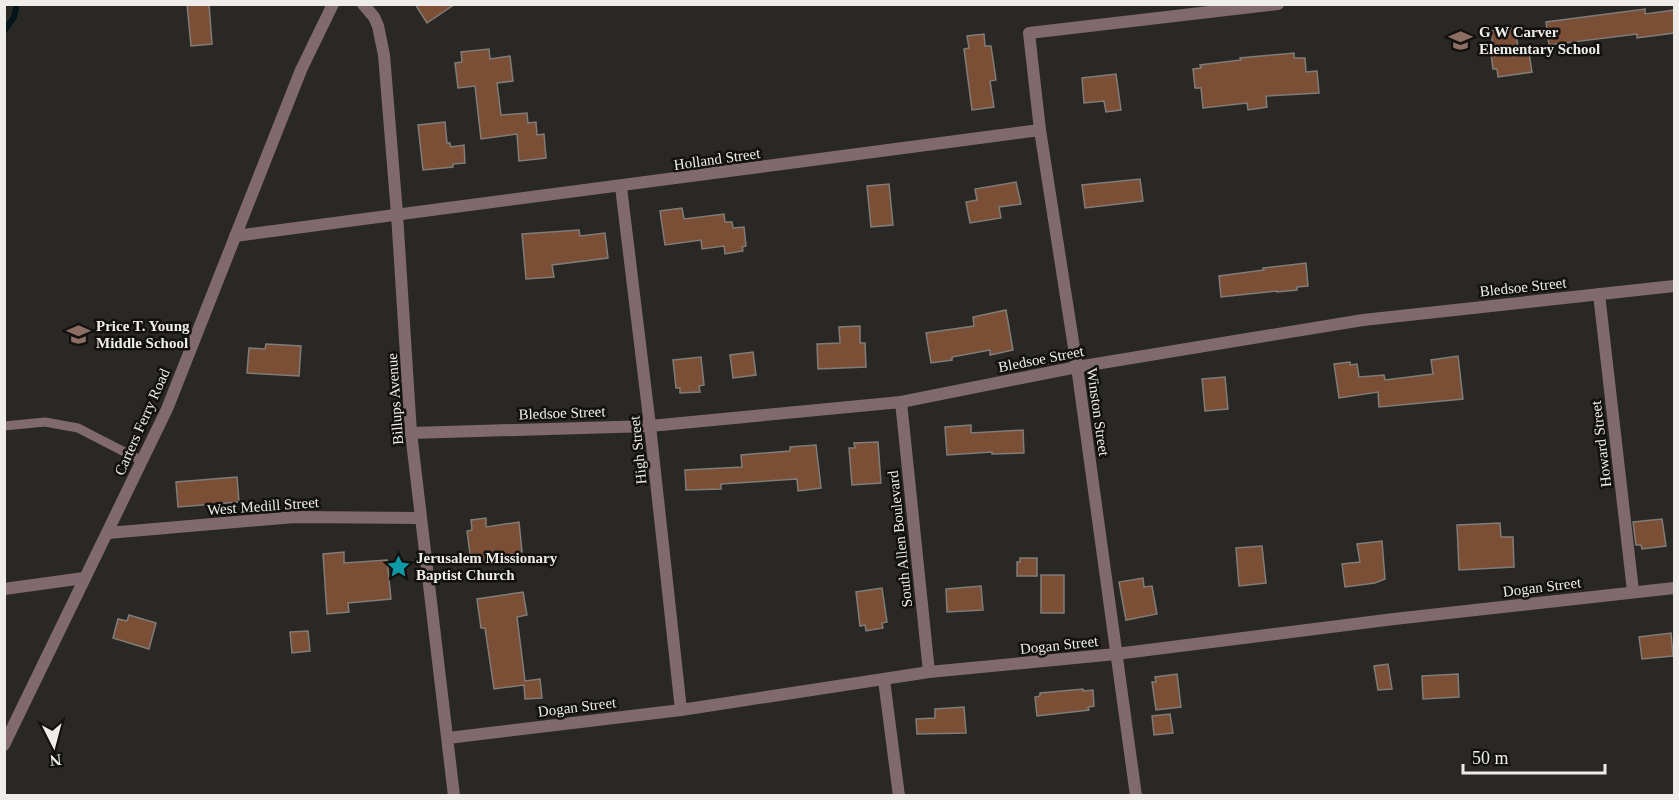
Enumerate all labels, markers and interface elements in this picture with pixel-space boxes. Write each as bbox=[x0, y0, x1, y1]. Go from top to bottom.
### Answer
place label: G W Carver Elementary School bbox=[1479, 24, 1600, 57]
school or university icon: G W Carver Elementary School bbox=[1448, 28, 1474, 54]
street label: Holland Street bbox=[673, 145, 762, 173]
street label: Bledsoe Street bbox=[1479, 274, 1568, 300]
place label: Price T. Young Middle School bbox=[96, 318, 190, 351]
school or university icon: Price T. Young Middle School bbox=[65, 322, 91, 348]
street label: Bledsoe Street bbox=[997, 343, 1086, 375]
street label: Billups Avenue bbox=[384, 352, 406, 445]
street label: Carters Ferry Road bbox=[111, 366, 173, 478]
street label: Winston Street bbox=[1084, 367, 1112, 458]
street label: Howard Street bbox=[1588, 399, 1614, 488]
street label: Bledsoe Street bbox=[518, 403, 607, 423]
street label: High Street bbox=[626, 414, 650, 485]
street label: South Allen Boulevard bbox=[885, 469, 915, 608]
street label: West Medill Street bbox=[207, 494, 320, 518]
place label: Jerusalem Missionary Baptist Church bbox=[416, 550, 558, 583]
place icon: Jerusalem Missionary Baptist Church bbox=[385, 554, 411, 580]
street label: Dogan Street bbox=[1502, 574, 1583, 600]
street label: Dogan Street bbox=[1019, 633, 1100, 657]
street label: Dogan Street bbox=[537, 694, 618, 720]
north arrow bbox=[24, 716, 84, 776]
scale bar bbox=[1463, 737, 1606, 775]
text: 50 m bbox=[1472, 748, 1509, 768]
text: N bbox=[48, 751, 62, 770]

